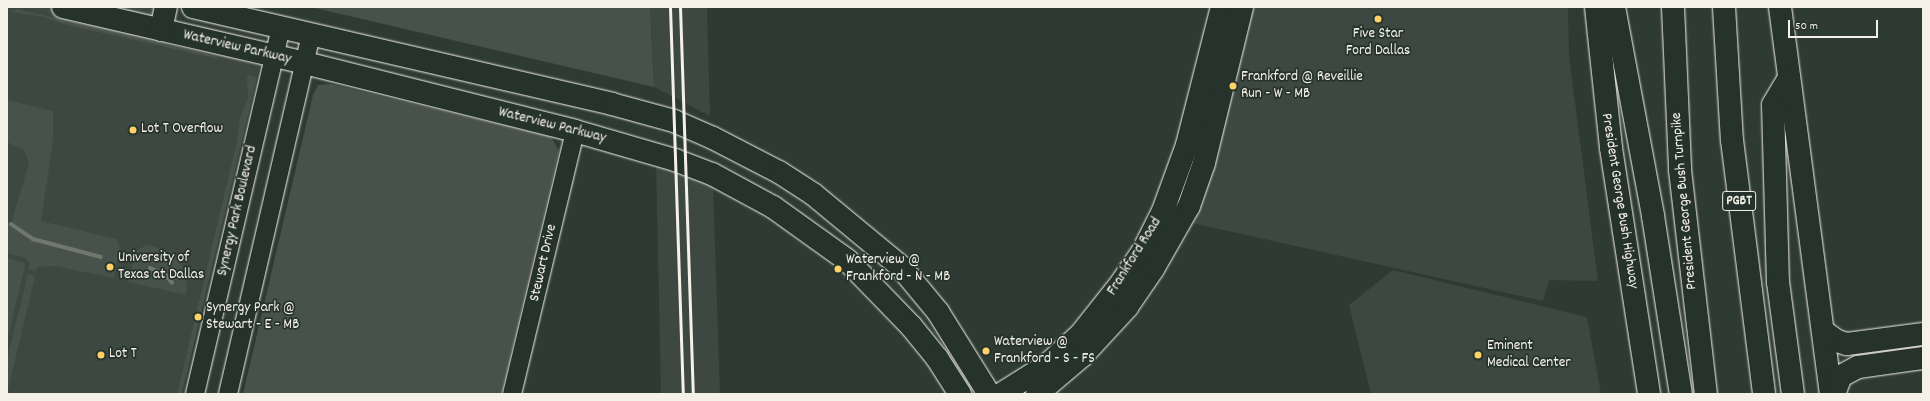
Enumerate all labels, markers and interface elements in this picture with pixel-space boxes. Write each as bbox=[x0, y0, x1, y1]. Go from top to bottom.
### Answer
scale bar bbox=[1790, 12, 1880, 38]
marker: Five Star Ford Dallas bbox=[1373, 14, 1383, 24]
text: 50 m bbox=[1795, 18, 1818, 35]
place label: Five Star Ford Dallas bbox=[1346, 25, 1410, 60]
street label: Waterview Parkway bbox=[181, 27, 293, 69]
place label: Frankford @ Reveillie Run - W - MB bbox=[1241, 68, 1363, 103]
marker: Frankford @ Reveillie Run - W - MB bbox=[1228, 81, 1238, 91]
street label: Waterview Parkway bbox=[496, 104, 608, 148]
street label: President George Bush Turnpike bbox=[1668, 111, 1702, 291]
street label: President George Bush Highway bbox=[1596, 112, 1642, 290]
place label: Lot T Overflow bbox=[141, 121, 223, 139]
marker: Lot T Overflow bbox=[128, 125, 138, 135]
street label: Synergy Park Boulevard bbox=[214, 144, 262, 278]
road number: PGBT bbox=[1722, 189, 1756, 213]
street label: Frankford Road bbox=[1104, 215, 1166, 299]
street label: Stewart Drive bbox=[526, 223, 562, 303]
place label: University of Texas at Dallas bbox=[118, 249, 204, 284]
place label: Waterview @ Frankford - N - MB bbox=[846, 251, 950, 286]
marker: University of Texas at Dallas bbox=[105, 262, 115, 272]
marker: Waterview @ Frankford - N - MB bbox=[833, 264, 843, 274]
place label: Synergy Park @ Stewart - E - MB bbox=[206, 299, 299, 334]
marker: Synergy Park @ Stewart - E - MB bbox=[193, 312, 203, 322]
place label: Waterview @ Frankford - S - FS bbox=[994, 333, 1095, 368]
place label: Eminent Medical Center bbox=[1487, 337, 1571, 372]
place label: Lot T bbox=[109, 346, 137, 364]
marker: Waterview @ Frankford - S - FS bbox=[981, 346, 991, 356]
marker: Eminent Medical Center bbox=[1472, 349, 1484, 361]
marker: Lot T bbox=[96, 350, 106, 360]

